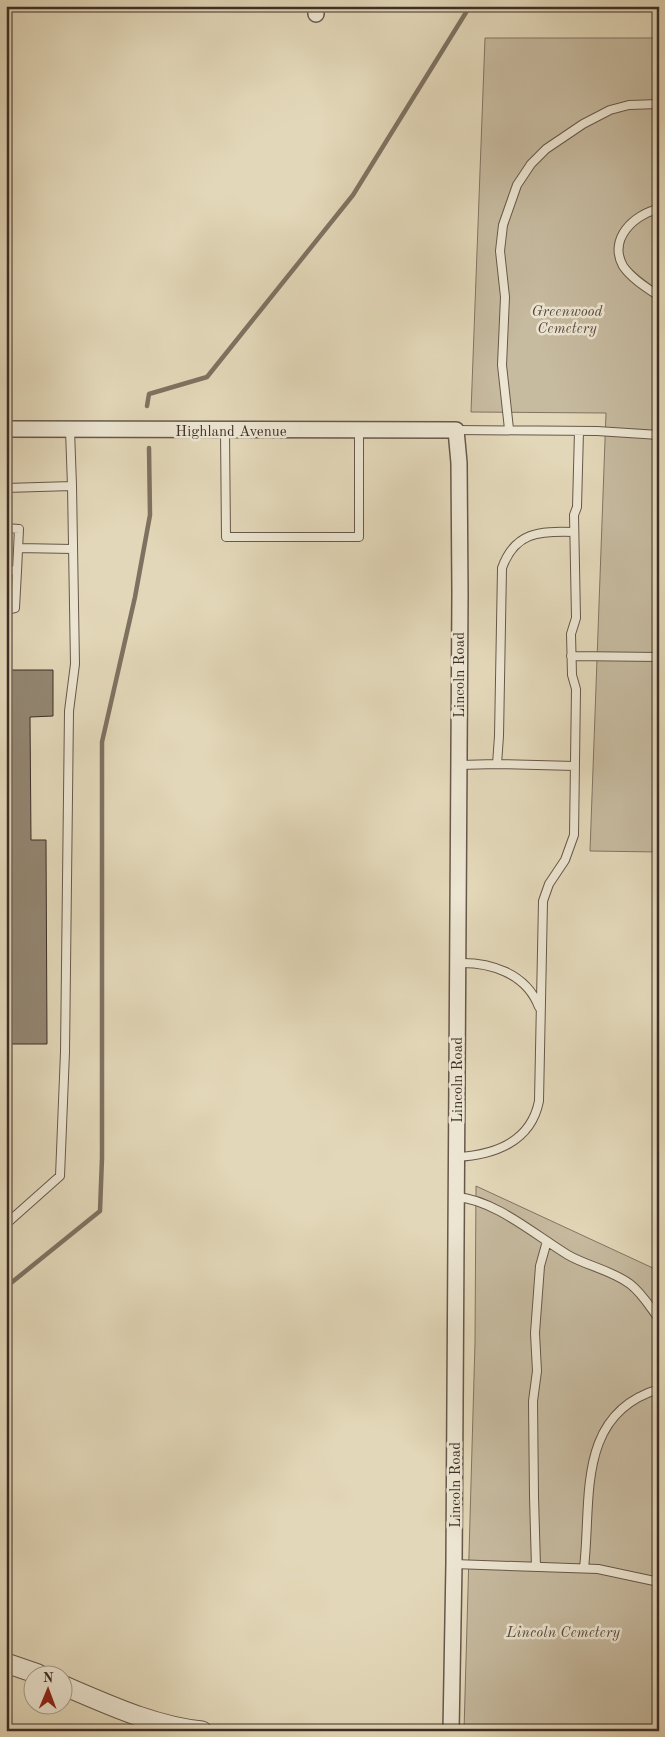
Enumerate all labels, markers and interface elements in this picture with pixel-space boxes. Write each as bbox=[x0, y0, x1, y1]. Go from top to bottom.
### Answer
park label: Greenwood Cemetery bbox=[532, 305, 604, 337]
street label: Highland Avenue bbox=[175, 425, 287, 440]
street label: Lincoln Road bbox=[453, 632, 468, 718]
street label: Lincoln Road bbox=[451, 1037, 466, 1123]
street label: Lincoln Road bbox=[449, 1442, 464, 1528]
park label: Lincoln Cemetery bbox=[505, 1626, 620, 1641]
north arrow bbox=[22, 1664, 72, 1714]
text: N bbox=[43, 1671, 54, 1685]

